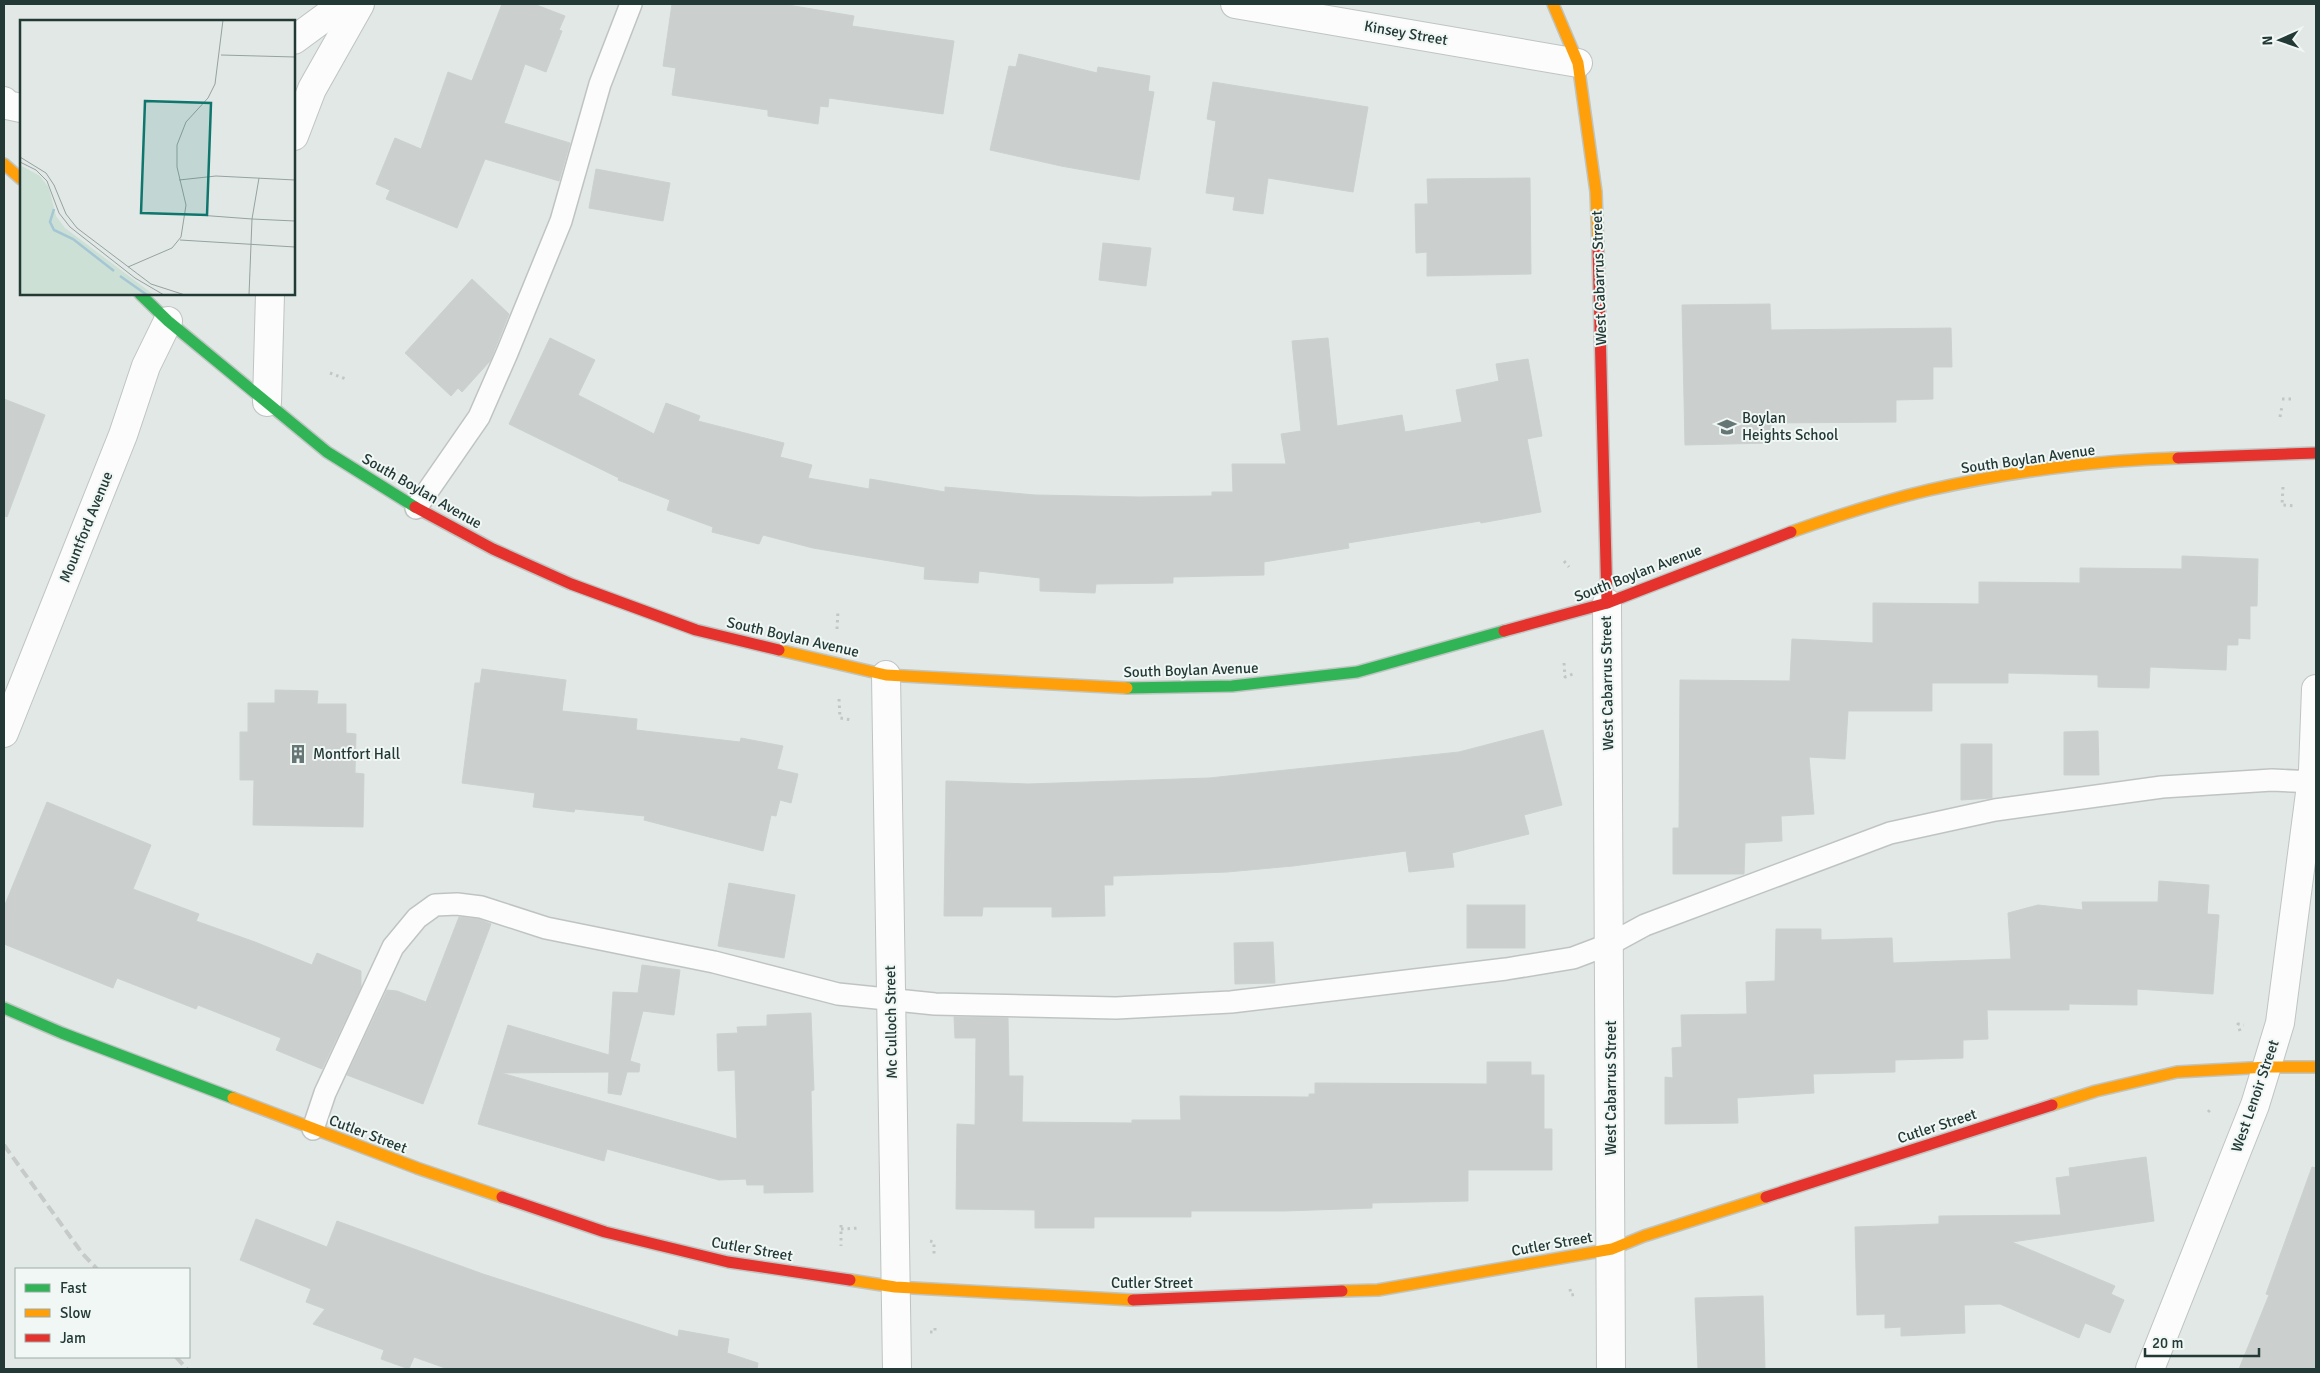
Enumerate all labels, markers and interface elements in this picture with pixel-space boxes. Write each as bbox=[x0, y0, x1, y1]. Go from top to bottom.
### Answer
north arrow bbox=[2255, 15, 2305, 65]
street label: Kinsey Street bbox=[1363, 17, 1449, 49]
inset map bbox=[20, 20, 295, 295]
text: N bbox=[2259, 35, 2276, 46]
street label: West Cabarrus Street bbox=[1588, 210, 1610, 346]
place label: Boylan Heights School bbox=[1742, 409, 1838, 444]
school or university icon: Boylan Heights School bbox=[1716, 416, 1738, 438]
street label: South Boylan Avenue bbox=[1960, 441, 2096, 477]
street label: South Boylan Avenue bbox=[359, 449, 485, 533]
street label: Mountford Avenue bbox=[56, 469, 116, 585]
street label: South Boylan Avenue bbox=[1572, 540, 1704, 606]
street label: South Boylan Avenue bbox=[725, 613, 861, 661]
street label: West Cabarrus Street bbox=[1597, 615, 1617, 751]
street label: South Boylan Avenue bbox=[1123, 659, 1259, 681]
building icon: Montfort Hall bbox=[287, 743, 309, 765]
place label: Montfort Hall bbox=[313, 745, 400, 763]
street label: Mc Culloch Street bbox=[881, 965, 901, 1079]
street label: West Cabarrus Street bbox=[1602, 1020, 1620, 1156]
street label: West Lenoir Street bbox=[2227, 1037, 2283, 1155]
street label: Cutler Street bbox=[1895, 1105, 1979, 1147]
street label: Cutler Street bbox=[326, 1111, 410, 1157]
street label: Cutler Street bbox=[1510, 1228, 1594, 1260]
street label: Cutler Street bbox=[710, 1233, 794, 1265]
legend bbox=[15, 1268, 190, 1358]
street label: Cutler Street bbox=[1111, 1274, 1193, 1292]
text: Fast bbox=[60, 1279, 87, 1297]
text: Slow bbox=[60, 1304, 91, 1322]
scale bar bbox=[2145, 1326, 2259, 1358]
text: Jam bbox=[60, 1329, 86, 1347]
text: 20 m bbox=[2152, 1334, 2183, 1352]

